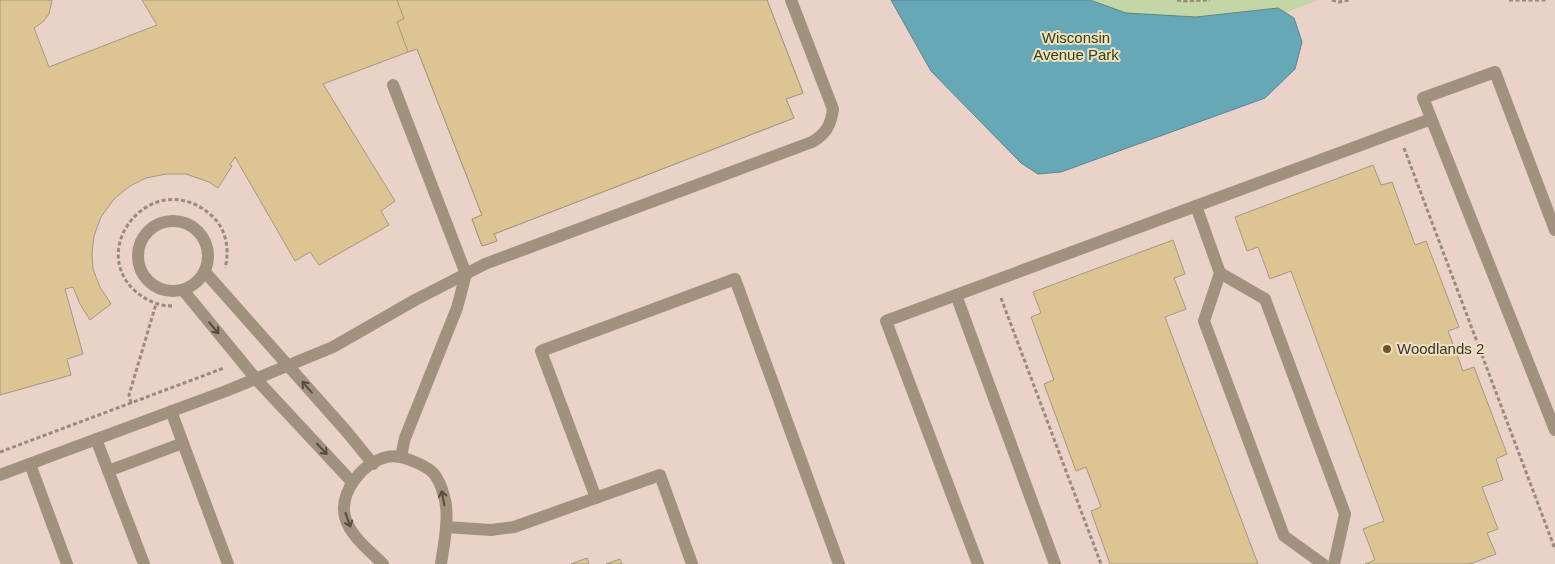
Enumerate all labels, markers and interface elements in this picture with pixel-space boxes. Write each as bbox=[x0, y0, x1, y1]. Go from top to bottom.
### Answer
park label: Wisconsin Avenue Park bbox=[1033, 29, 1119, 63]
one-way arrow bbox=[208, 321, 219, 334]
place label: Woodlands 2 bbox=[1397, 340, 1484, 357]
marker: Woodlands 2 bbox=[1381, 343, 1393, 355]
one-way arrow bbox=[301, 380, 313, 393]
one-way arrow bbox=[316, 443, 328, 456]
one-way arrow bbox=[438, 491, 448, 507]
one-way arrow bbox=[344, 512, 353, 527]

